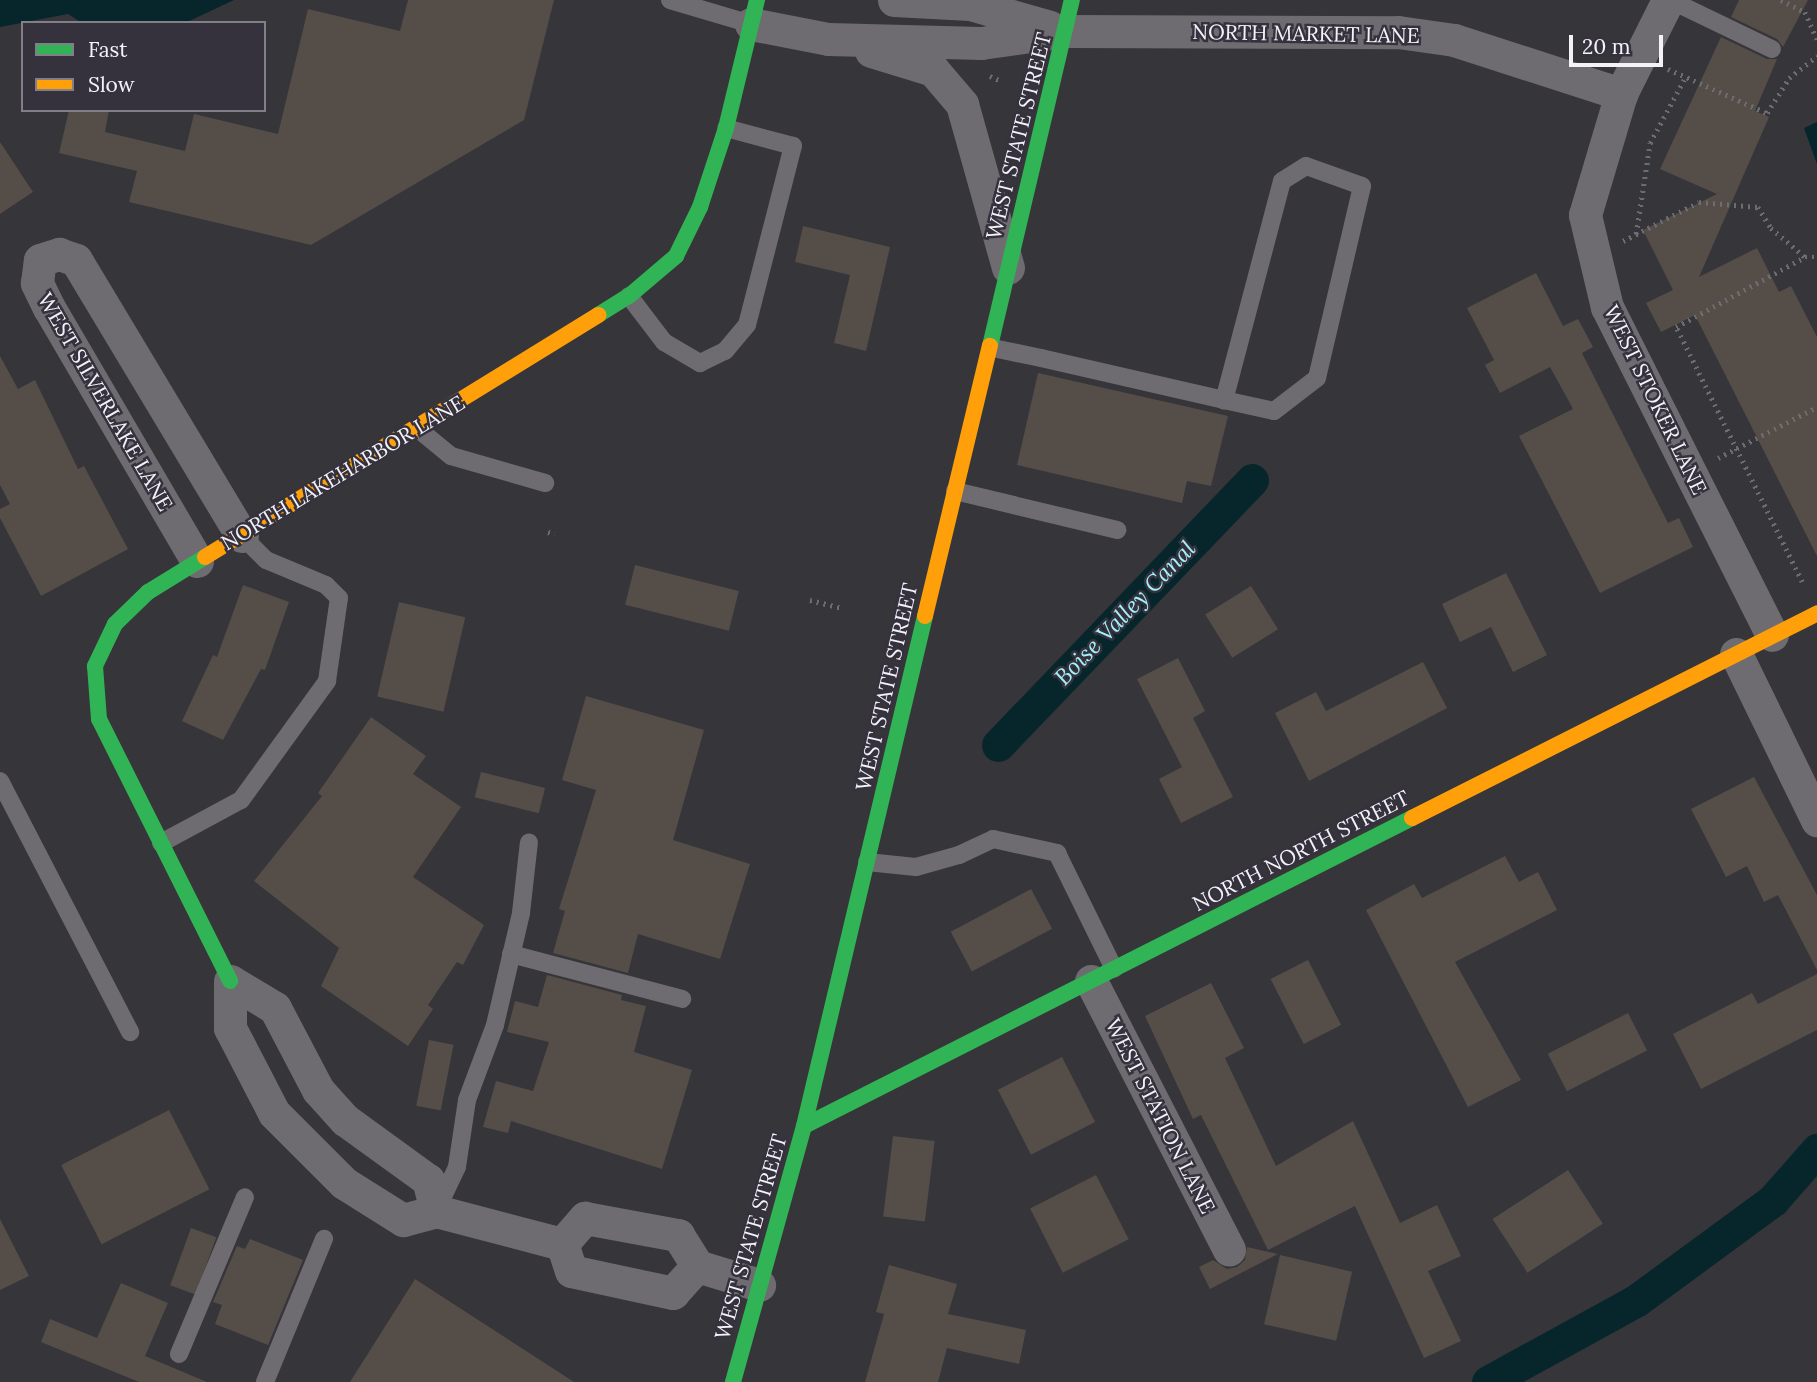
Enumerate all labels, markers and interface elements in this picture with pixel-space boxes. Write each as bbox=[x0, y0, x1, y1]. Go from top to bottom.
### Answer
street label: NORTH MARKET LANE bbox=[1192, 19, 1420, 49]
legend bbox=[21, 21, 266, 112]
scale bar bbox=[1572, 21, 1666, 65]
street label: WEST STATE STREET bbox=[981, 30, 1057, 242]
text: 20 m bbox=[1582, 33, 1631, 60]
text: Fast bbox=[88, 36, 127, 63]
text: Slow bbox=[88, 71, 135, 98]
street label: WEST SILVERLAKE LANE bbox=[32, 288, 178, 516]
street label: WEST STOKER LANE bbox=[1598, 301, 1712, 499]
street label: NORTH LAKEHARBOR LANE bbox=[217, 390, 469, 556]
water label: Boise Valley Canal bbox=[1049, 535, 1201, 691]
street label: WEST STATE STREET bbox=[851, 581, 923, 793]
street label: NORTH NORTH STREET bbox=[1188, 785, 1414, 917]
street label: WEST STATION LANE bbox=[1100, 1014, 1220, 1218]
street label: WEST STATE STREET bbox=[710, 1131, 792, 1343]

